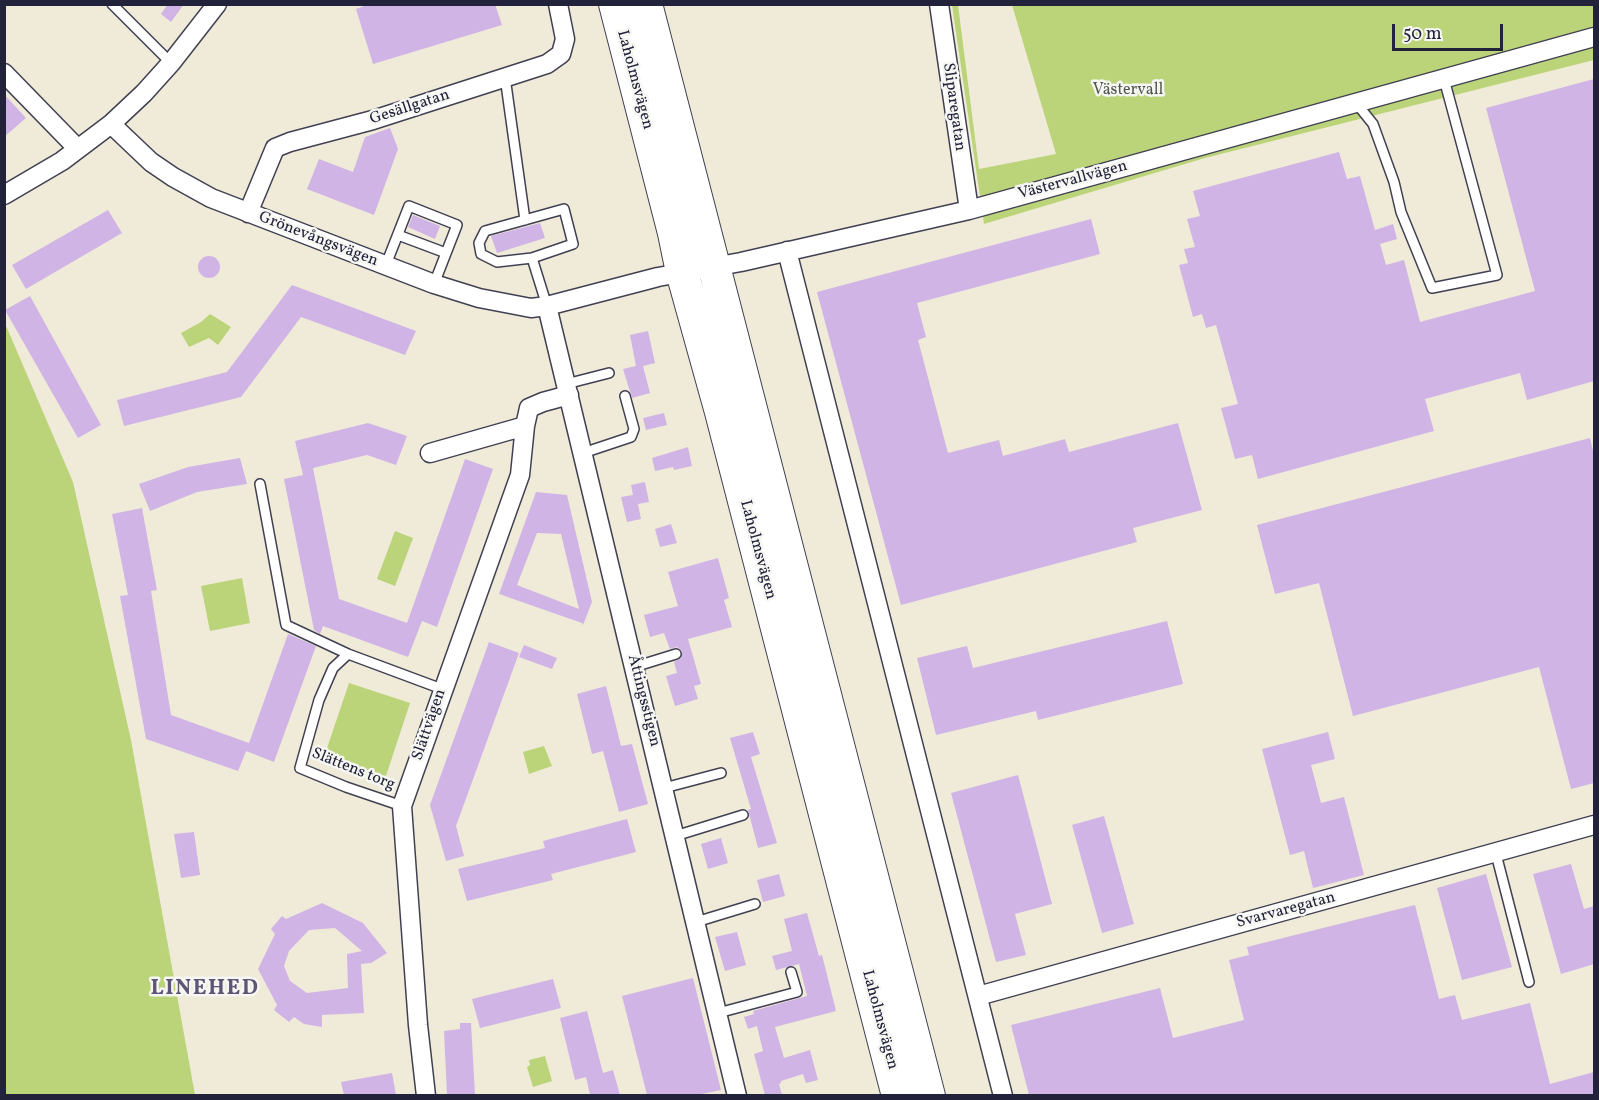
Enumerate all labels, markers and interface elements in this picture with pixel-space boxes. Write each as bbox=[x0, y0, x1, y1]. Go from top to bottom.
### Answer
scale bar bbox=[1395, 12, 1506, 50]
text: 50 m bbox=[1403, 22, 1442, 47]
street label: Laholmsvägen bbox=[612, 28, 656, 132]
street label: Sliparegatan bbox=[937, 62, 969, 152]
park label: Västervall bbox=[1093, 81, 1163, 101]
street label: Gesällgatan bbox=[368, 86, 452, 130]
street label: Västervallvägen bbox=[1016, 157, 1130, 205]
street label: Grönevångsvägen bbox=[256, 208, 380, 272]
street label: Laholmsvägen bbox=[735, 498, 779, 602]
street label: Åttingsstigen bbox=[622, 653, 664, 749]
street label: Slättvägen bbox=[409, 687, 451, 763]
street label: Slättens torg bbox=[308, 745, 398, 795]
street label: Svarvaregatan bbox=[1234, 889, 1338, 933]
street label: Laholmsvägen bbox=[857, 968, 901, 1072]
district label: LINEHED bbox=[151, 977, 259, 1003]

